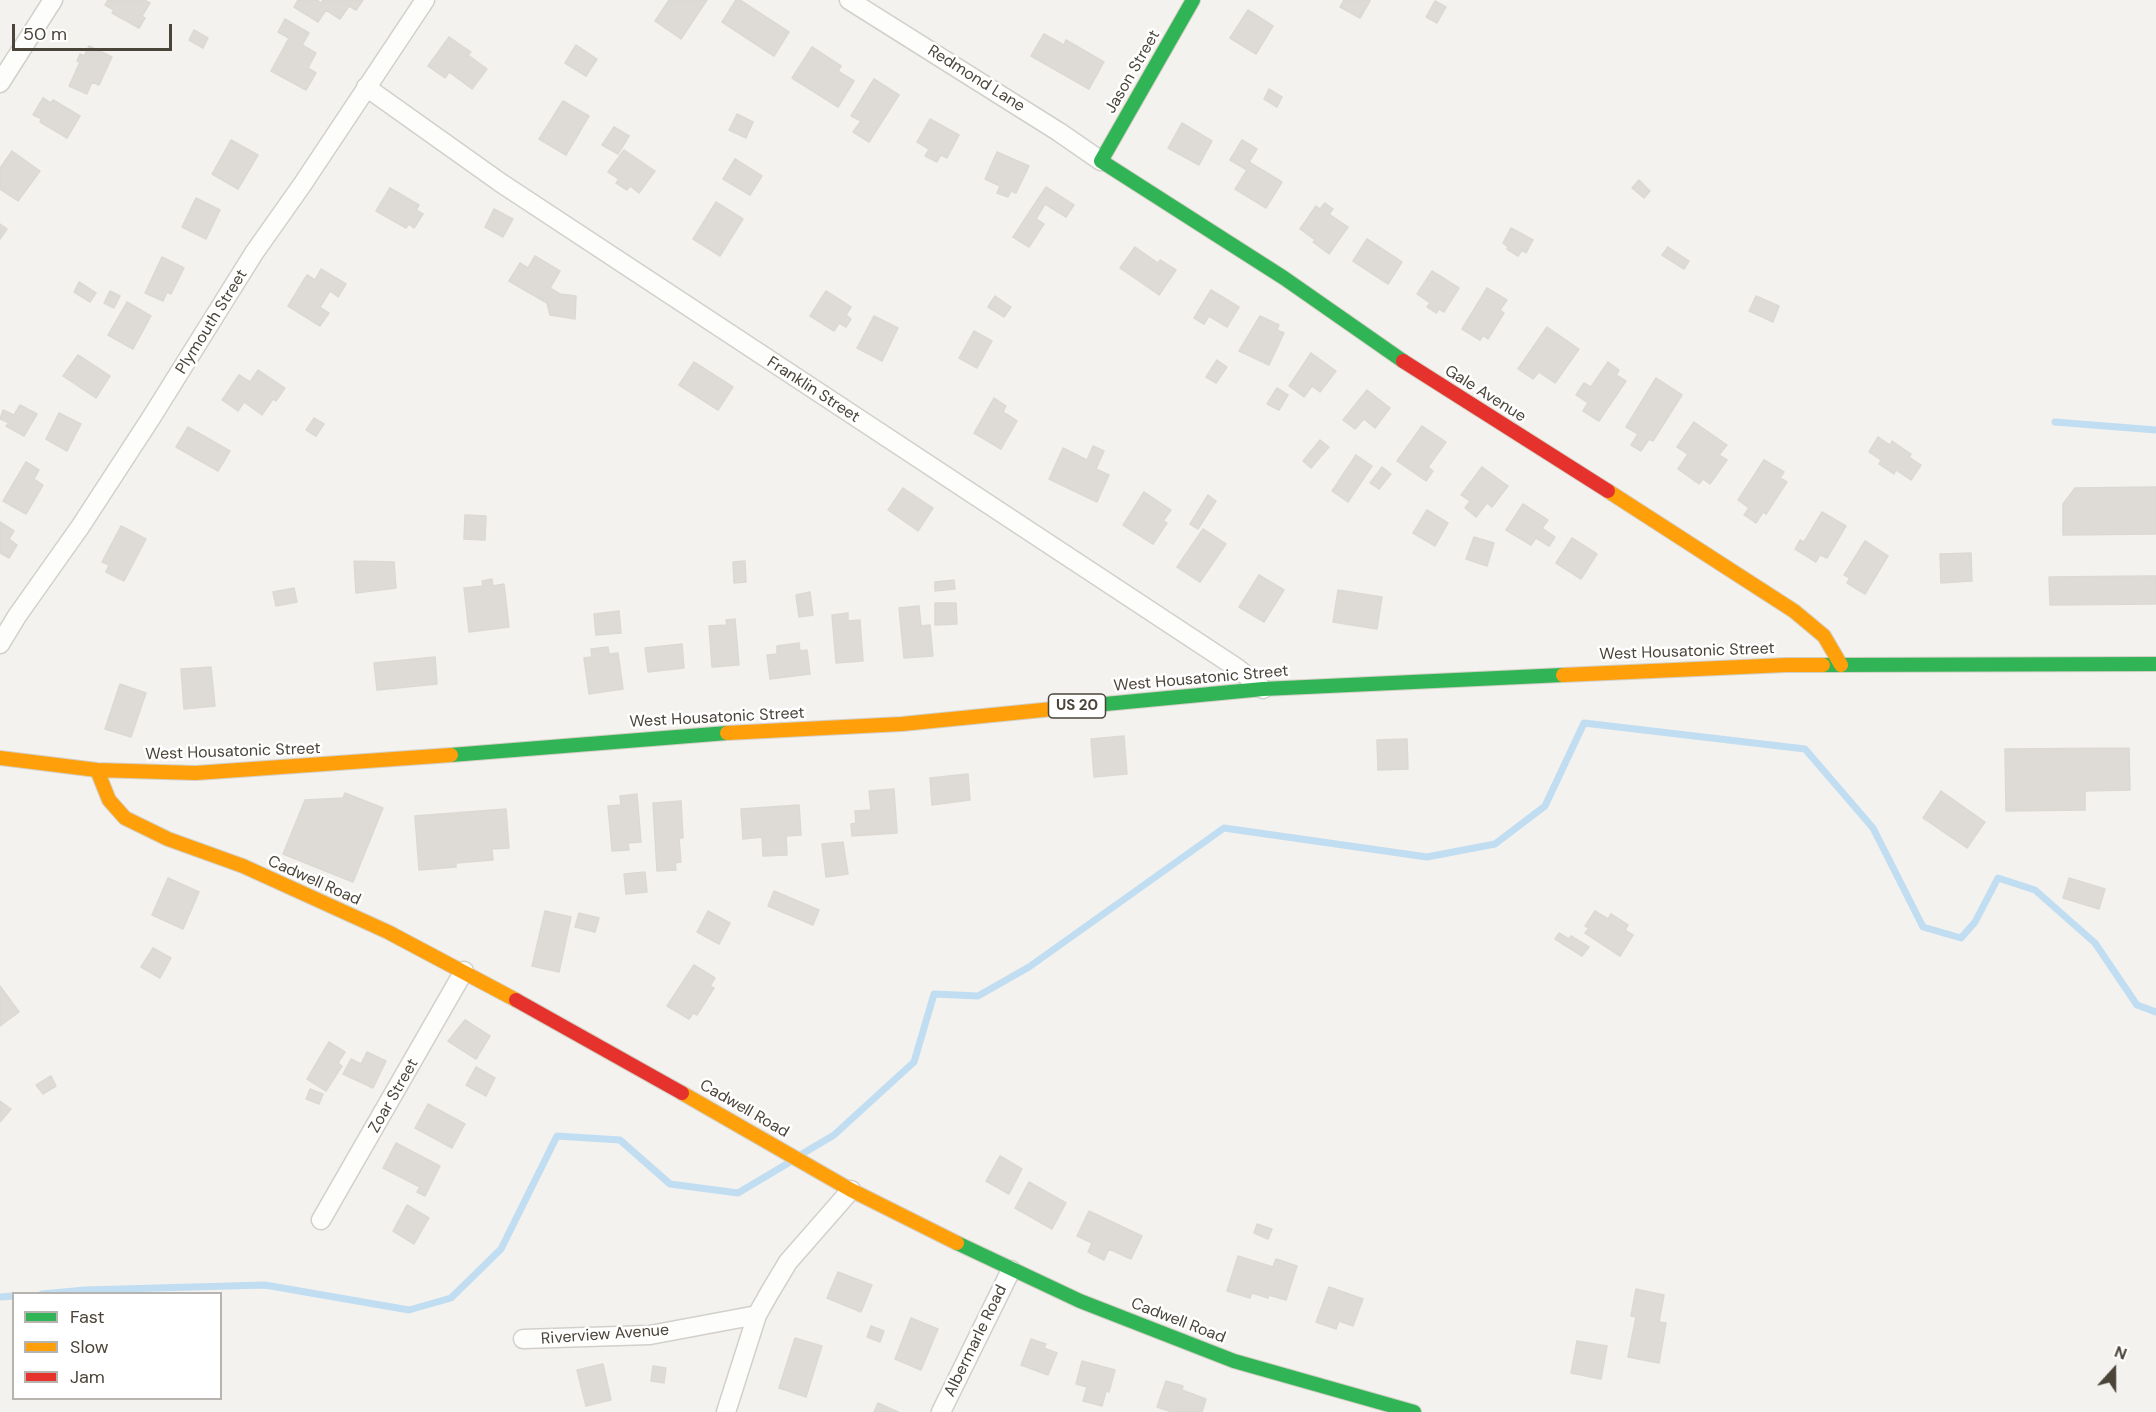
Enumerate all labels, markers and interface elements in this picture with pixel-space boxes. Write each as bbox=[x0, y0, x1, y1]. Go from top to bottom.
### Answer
scale bar bbox=[15, 12, 176, 50]
text: 50 m bbox=[23, 22, 67, 46]
street label: Jason Street bbox=[1101, 27, 1165, 117]
street label: Redmond Lane bbox=[924, 42, 1028, 116]
street label: Plymouth Street bbox=[172, 266, 252, 378]
street label: Franklin Street bbox=[763, 353, 863, 427]
street label: Gale Avenue bbox=[1441, 361, 1529, 427]
street label: West Housatonic Street bbox=[1599, 639, 1775, 665]
street label: West Housatonic Street bbox=[1113, 662, 1289, 696]
road number: US 20 bbox=[1048, 694, 1106, 718]
street label: West Housatonic Street bbox=[629, 704, 805, 732]
street label: West Housatonic Street bbox=[145, 739, 321, 765]
street label: Cadwell Road bbox=[264, 852, 364, 910]
street label: Zoar Street bbox=[365, 1056, 423, 1136]
street label: Cadwell Road bbox=[696, 1076, 792, 1142]
street label: Albermarle Road bbox=[941, 1282, 1011, 1400]
legend bbox=[12, 1292, 222, 1400]
street label: Cadwell Road bbox=[1128, 1294, 1228, 1348]
text: Fast bbox=[70, 1305, 105, 1329]
street label: Riverview Avenue bbox=[540, 1321, 670, 1349]
text: Slow bbox=[70, 1335, 109, 1359]
north arrow bbox=[2084, 1340, 2144, 1400]
text: N bbox=[2111, 1341, 2130, 1365]
text: Jam bbox=[70, 1365, 105, 1389]

